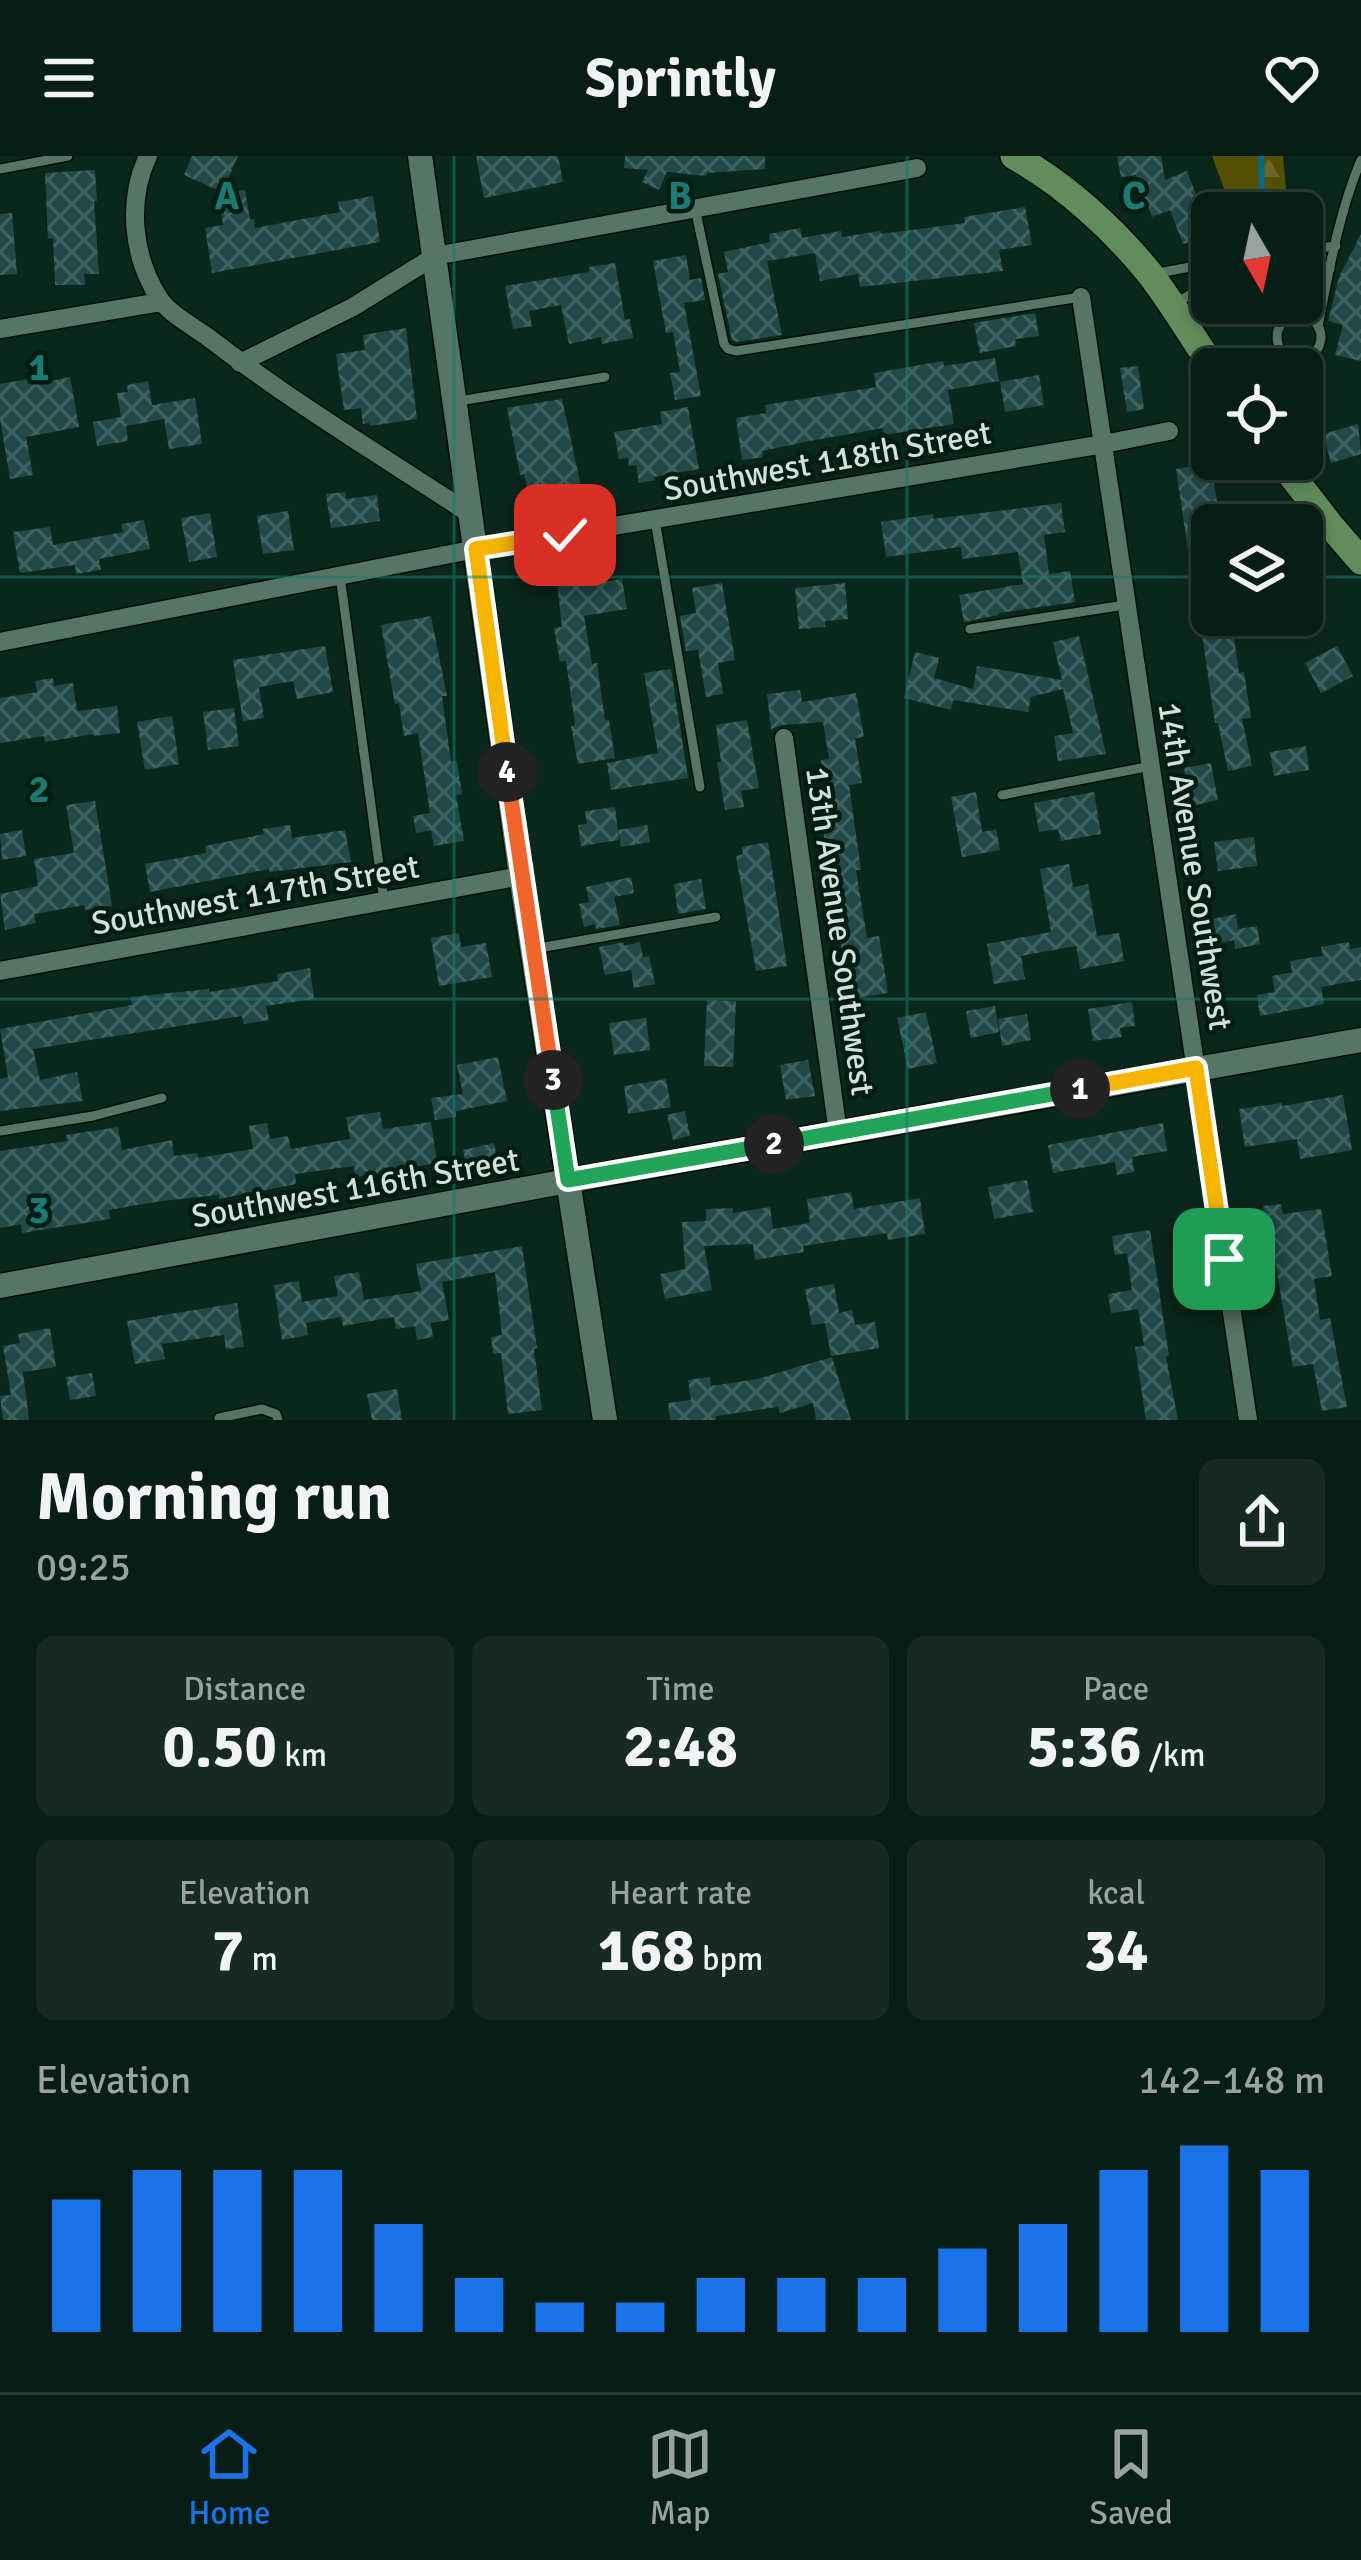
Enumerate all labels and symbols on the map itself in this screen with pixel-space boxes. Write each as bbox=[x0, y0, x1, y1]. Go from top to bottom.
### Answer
text: A bbox=[215, 172, 240, 220]
text: B bbox=[668, 172, 692, 220]
text: C bbox=[1122, 172, 1146, 220]
north arrow bbox=[1191, 192, 1323, 324]
text: 1 bbox=[28, 343, 50, 391]
street label: Southwest 118th Street bbox=[660, 412, 994, 510]
pin bbox=[514, 484, 616, 586]
street label: 14th Avenue Southwest bbox=[1148, 699, 1241, 1033]
pin: 4 bbox=[477, 742, 537, 802]
street label: 13th Avenue Southwest bbox=[796, 764, 883, 1098]
text: 2 bbox=[28, 765, 50, 813]
street label: Southwest 117th Street bbox=[88, 846, 422, 944]
pin: 3 bbox=[523, 1050, 583, 1110]
pin: 1 bbox=[1050, 1059, 1110, 1119]
pin: 2 bbox=[744, 1114, 804, 1174]
street label: Southwest 116th Street bbox=[188, 1139, 522, 1237]
text: 3 bbox=[28, 1186, 50, 1234]
pin bbox=[1173, 1208, 1275, 1310]

